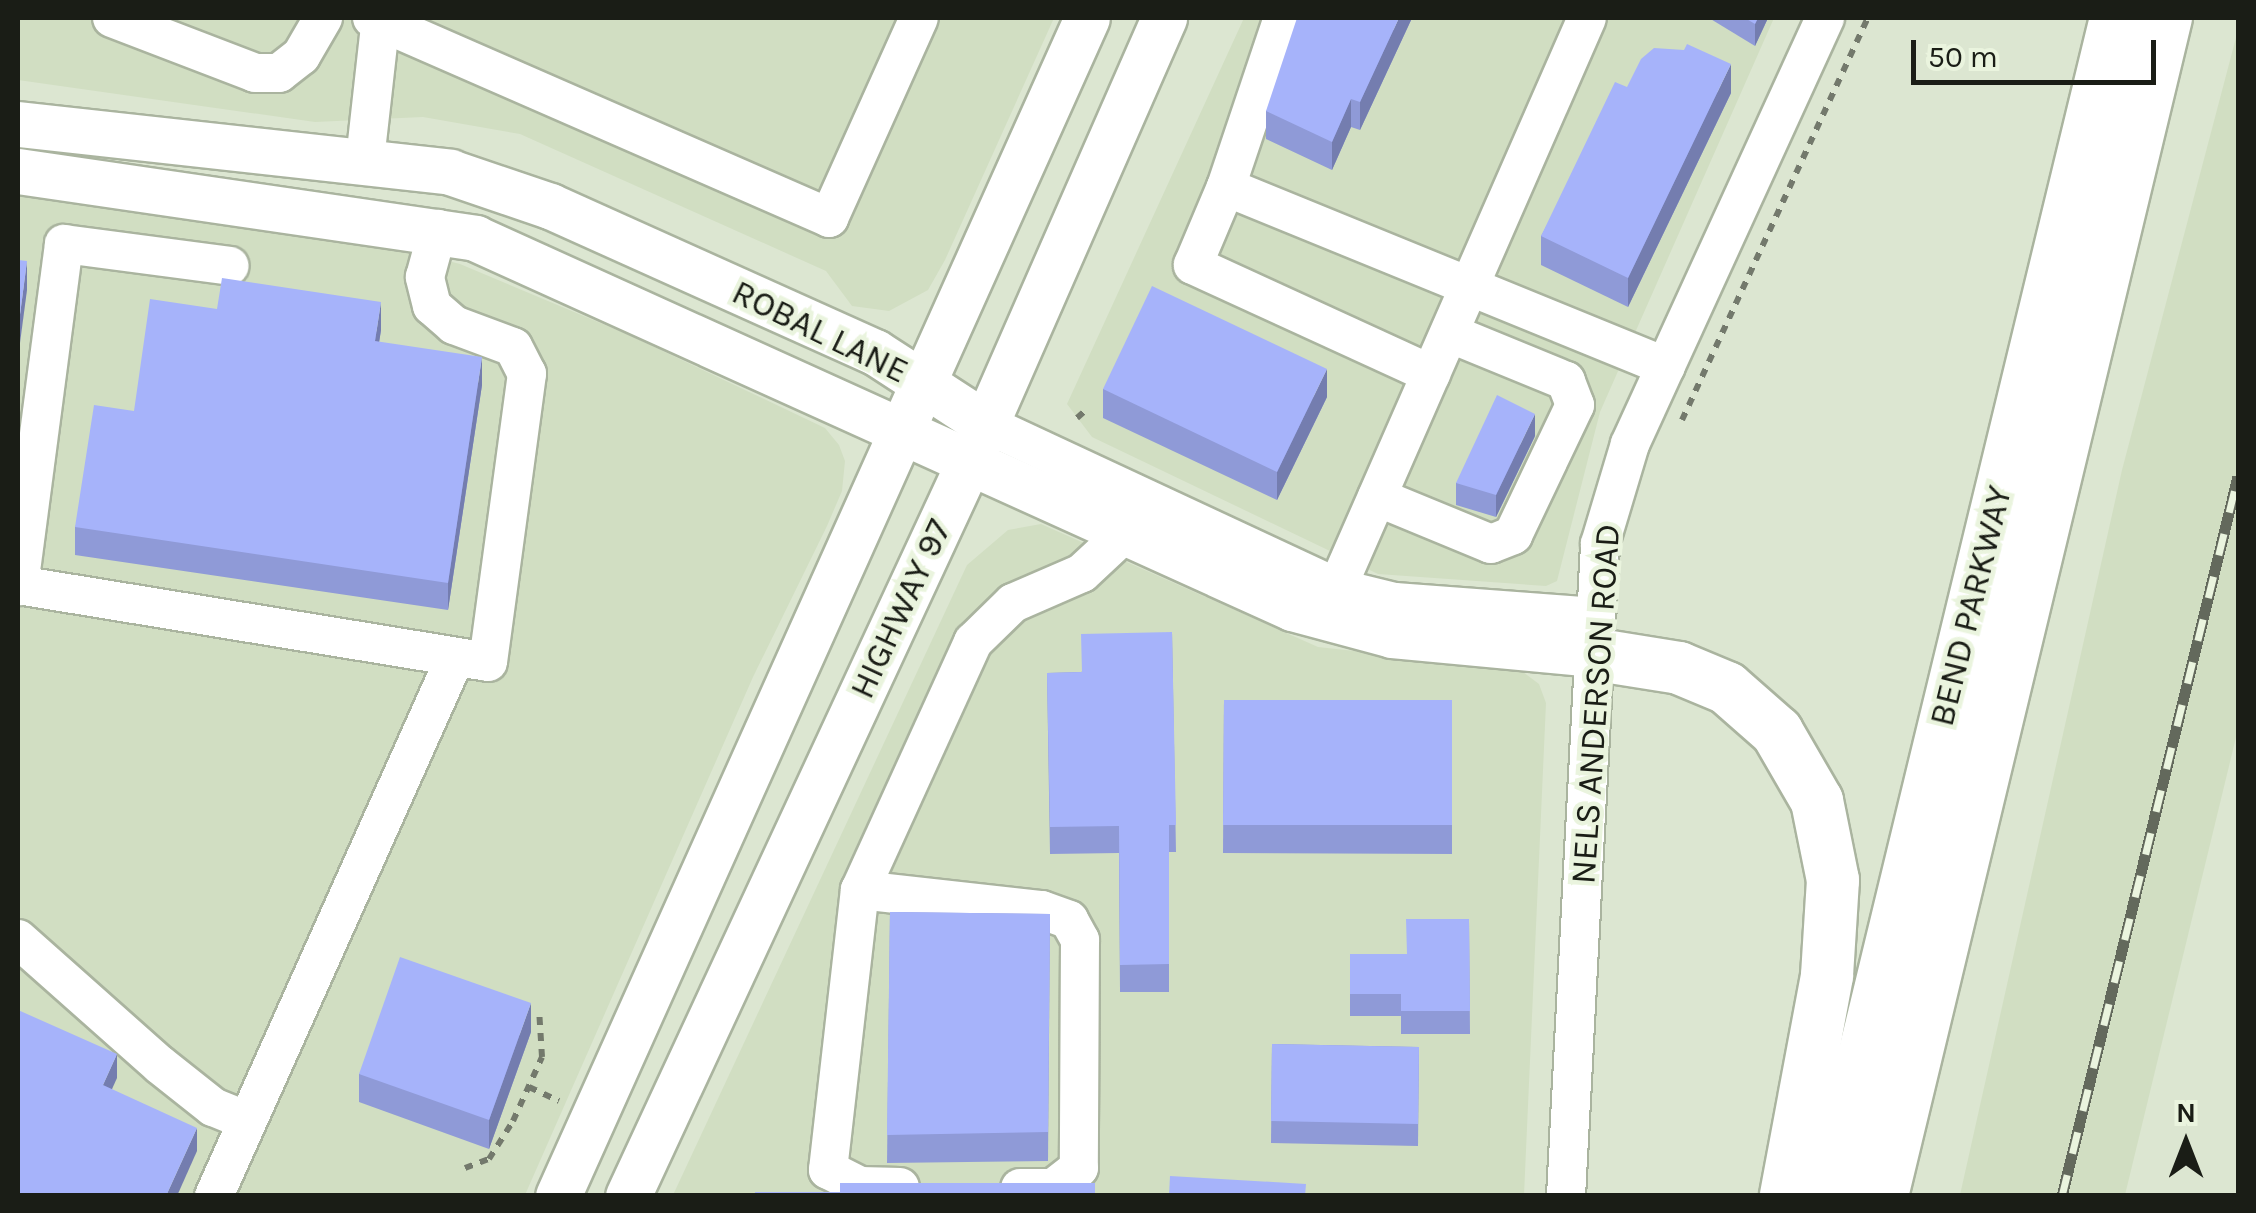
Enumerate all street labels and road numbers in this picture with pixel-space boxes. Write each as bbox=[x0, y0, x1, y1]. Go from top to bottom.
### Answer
street label: ROBAL LANE bbox=[725, 271, 915, 393]
street label: BEND PARKWAY bbox=[1921, 481, 2021, 731]
street label: HIGHWAY 97 bbox=[841, 513, 961, 705]
street label: NELS ANDERSON ROAD bbox=[1562, 523, 1630, 885]

